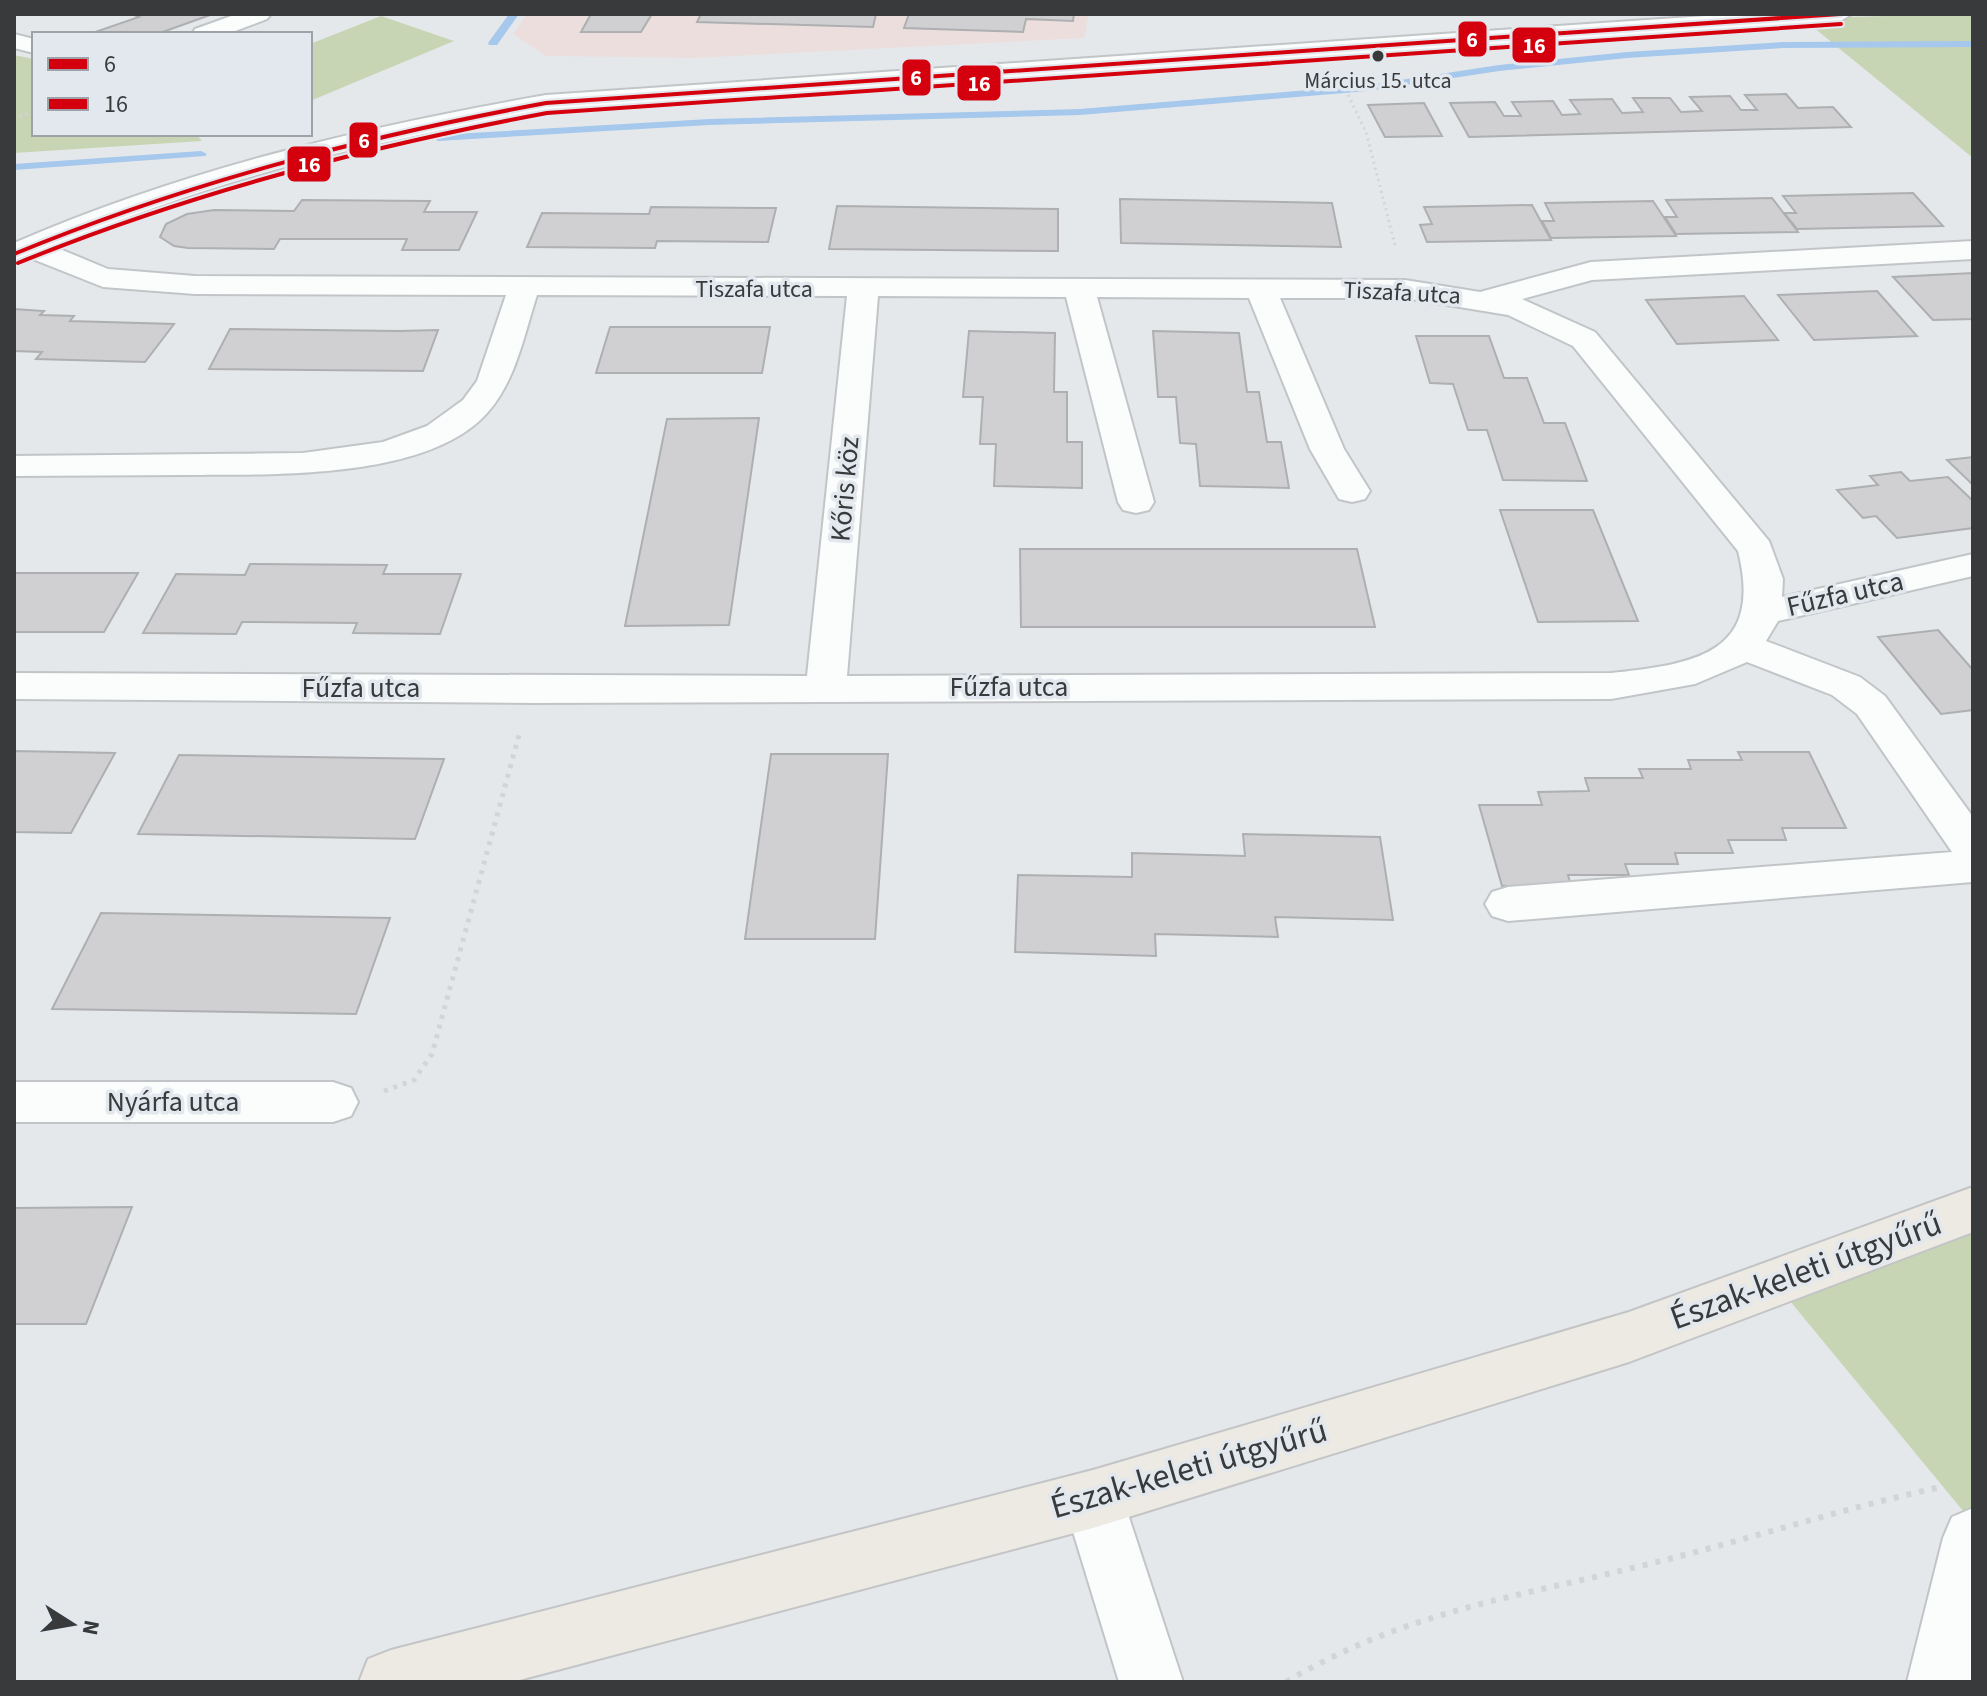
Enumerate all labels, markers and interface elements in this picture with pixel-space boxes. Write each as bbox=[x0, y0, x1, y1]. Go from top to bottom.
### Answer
line badge: 6 bbox=[1457, 20, 1488, 58]
text: 6 bbox=[1466, 24, 1478, 56]
line badge: 16 bbox=[1511, 26, 1557, 64]
text: 16 bbox=[1522, 30, 1546, 62]
legend bbox=[32, 32, 312, 136]
text: 6 bbox=[104, 47, 116, 82]
marker: Március 15. utca bbox=[1370, 48, 1386, 64]
line badge: 6 bbox=[901, 58, 932, 97]
text: 6 bbox=[910, 62, 922, 94]
line badge: 16 bbox=[956, 64, 1002, 102]
place label: Március 15. utca bbox=[1304, 65, 1452, 97]
text: 16 bbox=[967, 68, 991, 100]
text: 16 bbox=[104, 87, 128, 122]
line badge: 6 bbox=[348, 121, 379, 159]
text: 6 bbox=[358, 125, 370, 157]
line badge: 16 bbox=[286, 145, 332, 183]
text: 16 bbox=[297, 149, 321, 181]
street label: Tiszafa utca bbox=[695, 272, 813, 307]
street label: Tiszafa utca bbox=[1342, 272, 1462, 314]
street label: Kőris köz bbox=[820, 435, 870, 543]
street label: Fűzfa utca bbox=[1783, 561, 1907, 627]
street label: Fűzfa utca bbox=[950, 667, 1068, 707]
street label: Fűzfa utca bbox=[302, 668, 420, 708]
street label: Nyárfa utca bbox=[107, 1082, 239, 1122]
street label: Észak-keleti útgyűrű bbox=[1663, 1199, 1949, 1343]
street label: Észak-keleti útgyűrű bbox=[1045, 1406, 1333, 1532]
north arrow bbox=[32, 1584, 112, 1664]
text: N bbox=[74, 1617, 108, 1638]

